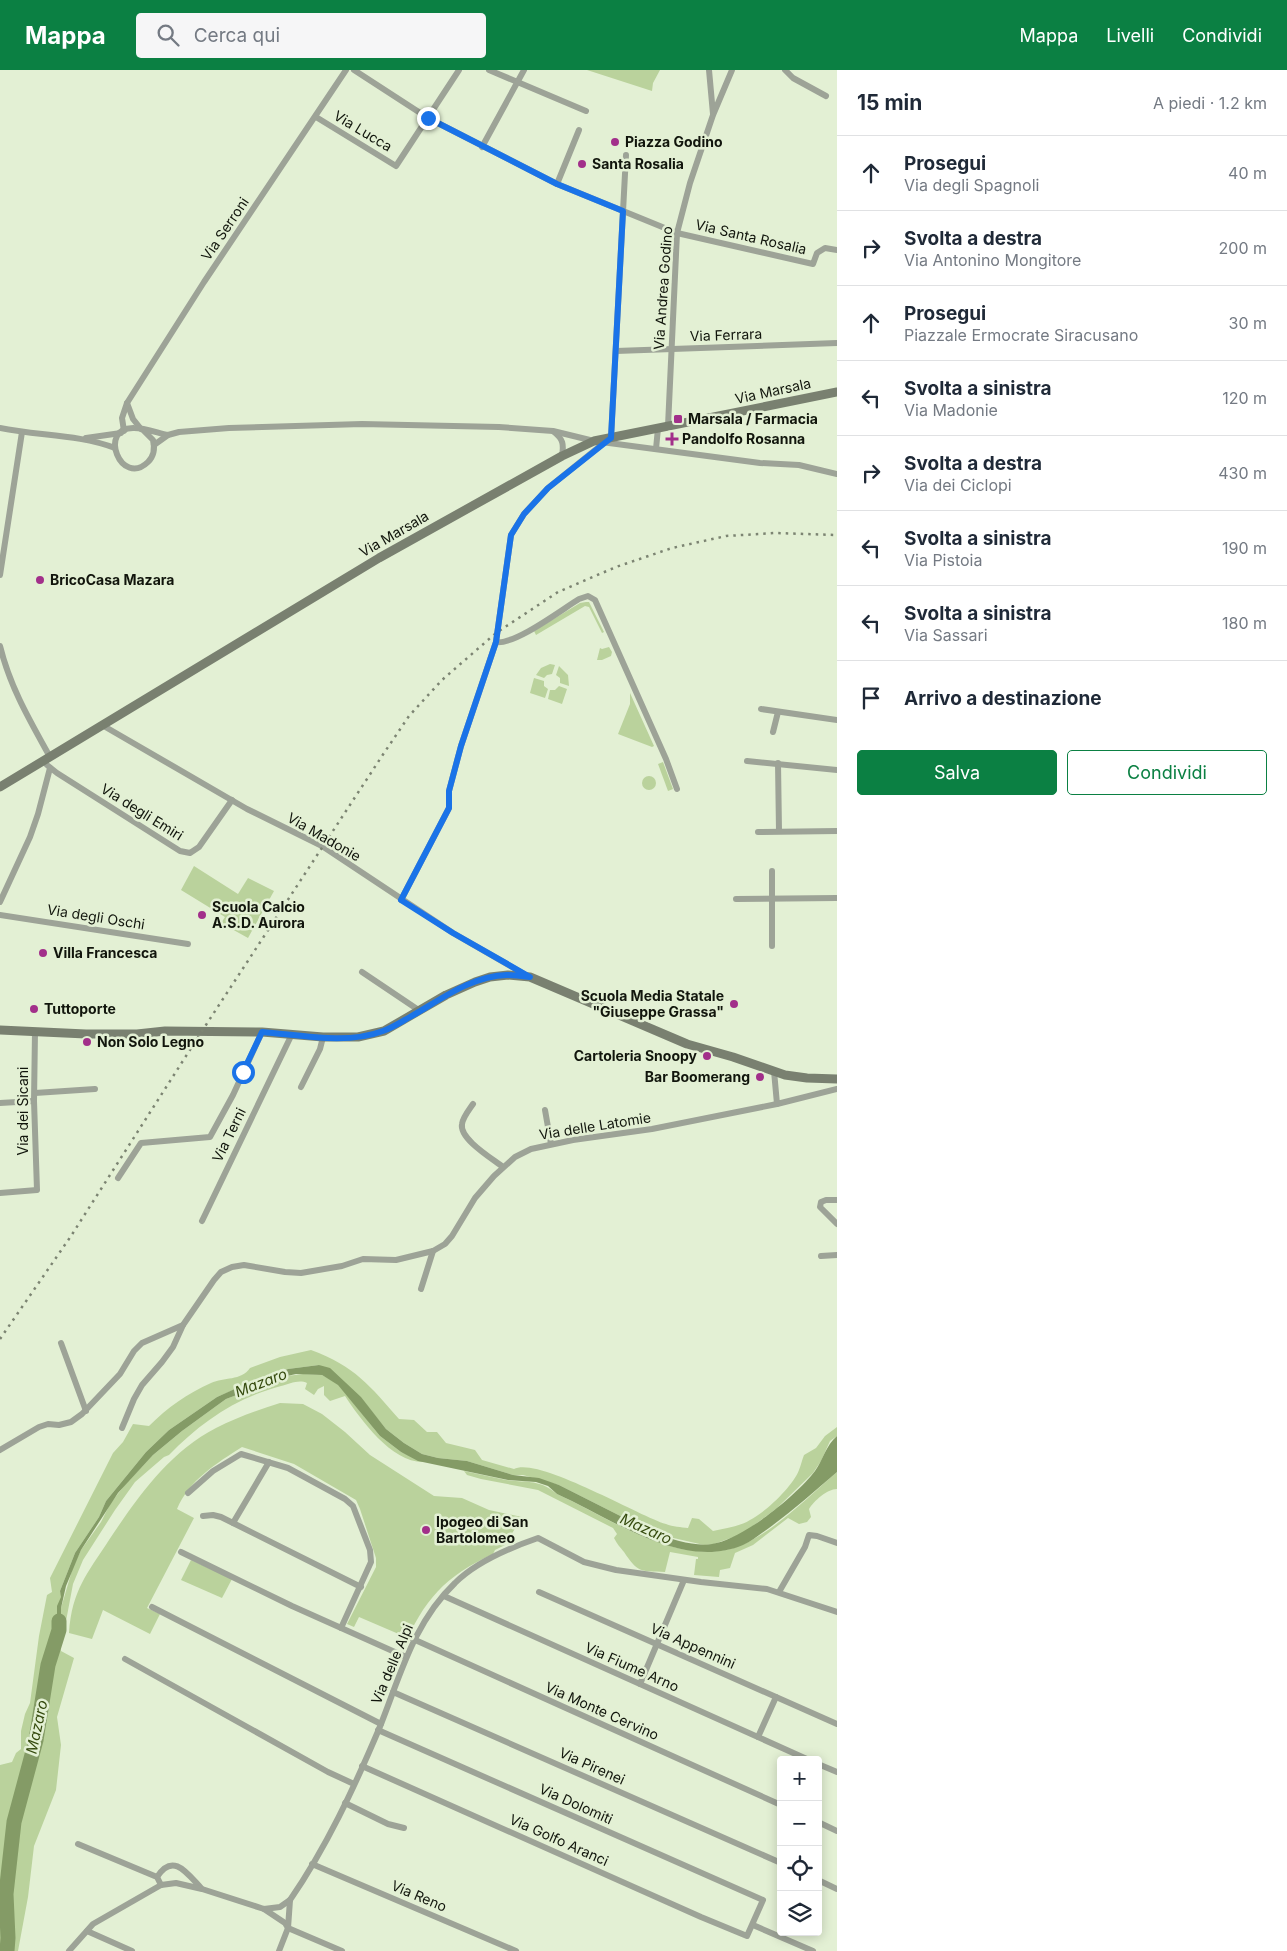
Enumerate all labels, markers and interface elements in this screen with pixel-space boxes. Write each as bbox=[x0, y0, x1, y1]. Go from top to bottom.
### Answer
search box bbox=[136, 13, 486, 58]
text: Mappa bbox=[25, 21, 106, 50]
icon: search bbox=[154, 21, 182, 49]
text: Cerca qui bbox=[194, 24, 280, 47]
text: Mappa bbox=[1020, 25, 1078, 46]
text: Livelli bbox=[1106, 25, 1154, 46]
text: Condividi bbox=[1182, 25, 1262, 46]
text: 15 min bbox=[857, 90, 922, 115]
text: A piedi · 1.2 km bbox=[1153, 93, 1267, 113]
street label: Via Lucca bbox=[331, 107, 396, 155]
route end bbox=[417, 107, 440, 130]
place label: Piazza Godino bbox=[625, 133, 723, 150]
marker: Piazza Godino bbox=[609, 136, 621, 148]
text: Prosegui bbox=[904, 152, 986, 175]
place label: Santa Rosalia bbox=[592, 155, 684, 172]
marker: Santa Rosalia bbox=[576, 158, 588, 170]
icon: ahead bbox=[857, 159, 885, 187]
text: 40 m bbox=[1228, 163, 1267, 183]
text: Via degli Spagnoli bbox=[904, 175, 1039, 195]
street label: Via Serroni bbox=[197, 194, 252, 264]
street label: Via Santa Rosalia bbox=[694, 215, 808, 258]
street label: Via Andrea Godino bbox=[650, 226, 675, 350]
text: Svolta a destra bbox=[904, 227, 1042, 250]
icon: right bbox=[857, 234, 885, 262]
text: 200 m bbox=[1219, 238, 1267, 258]
text: Via Antonino Mongitore bbox=[904, 250, 1081, 270]
text: Prosegui bbox=[904, 302, 986, 325]
icon: ahead bbox=[857, 309, 885, 337]
text: 30 m bbox=[1229, 313, 1267, 333]
street label: Via Ferrara bbox=[689, 325, 762, 344]
text: Piazzale Ermocrate Siracusano bbox=[904, 325, 1138, 345]
street label: Via Marsala bbox=[733, 374, 812, 407]
text: Svolta a sinistra bbox=[904, 377, 1052, 400]
icon: left bbox=[857, 384, 885, 412]
text: 120 m bbox=[1222, 388, 1267, 408]
text: Via Madonie bbox=[904, 400, 998, 420]
place label: Marsala / Farmacia bbox=[688, 410, 818, 427]
marker: Marsala / Farmacia bbox=[672, 413, 684, 425]
place label: Pandolfo Rosanna bbox=[682, 430, 805, 447]
marker: Pandolfo Rosanna bbox=[666, 433, 678, 445]
text: Svolta a destra bbox=[904, 452, 1042, 475]
icon: right bbox=[857, 459, 885, 487]
text: 430 m bbox=[1218, 463, 1267, 483]
text: Via dei Ciclopi bbox=[904, 475, 1012, 495]
street label: Via Marsala bbox=[356, 507, 431, 560]
text: Svolta a sinistra bbox=[904, 527, 1052, 550]
icon: left bbox=[857, 534, 885, 562]
text: 190 m bbox=[1222, 538, 1267, 558]
text: Via Pistoia bbox=[904, 550, 982, 570]
place label: BricoCasa Mazara bbox=[50, 571, 174, 588]
marker: BricoCasa Mazara bbox=[34, 574, 46, 586]
text: Svolta a sinistra bbox=[904, 602, 1052, 625]
icon: left bbox=[857, 609, 885, 637]
text: 180 m bbox=[1222, 613, 1267, 633]
text: Via Sassari bbox=[904, 625, 988, 645]
icon: arrive bbox=[857, 684, 885, 712]
text: Arrivo a destinazione bbox=[904, 687, 1102, 710]
button: Salva bbox=[857, 750, 1057, 795]
button: Condividi bbox=[1067, 750, 1267, 795]
street label: Via degli Emiri bbox=[98, 780, 187, 844]
street label: Via Madonie bbox=[284, 809, 364, 864]
place label: Scuola Calcio A.S.D. Aurora bbox=[212, 898, 305, 931]
street label: Via degli Oschi bbox=[46, 900, 146, 933]
marker: Scuola Calcio A.S.D. Aurora bbox=[196, 909, 208, 921]
place label: Villa Francesca bbox=[53, 944, 158, 961]
marker: Villa Francesca bbox=[37, 947, 49, 959]
place label: Scuola Media Statale "Giuseppe Grassa" bbox=[581, 987, 724, 1020]
marker: Scuola Media Statale "Giuseppe Grassa" bbox=[728, 998, 740, 1010]
place label: Tuttoporte bbox=[44, 1000, 116, 1017]
marker: Tuttoporte bbox=[28, 1003, 40, 1015]
place label: Non Solo Legno bbox=[97, 1033, 205, 1050]
marker: Non Solo Legno bbox=[81, 1036, 93, 1048]
place label: Cartoleria Snoopy bbox=[574, 1047, 698, 1064]
marker: Cartoleria Snoopy bbox=[701, 1050, 713, 1062]
route start bbox=[232, 1061, 255, 1084]
street label: Via dei Sicani bbox=[14, 1067, 31, 1155]
place label: Bar Boomerang bbox=[645, 1068, 750, 1085]
marker: Bar Boomerang bbox=[754, 1071, 766, 1083]
street label: Via Terni bbox=[208, 1105, 249, 1165]
street label: Via delle Latomie bbox=[538, 1108, 652, 1143]
water label: Mazaro bbox=[232, 1364, 290, 1401]
water label: Mazaro bbox=[617, 1509, 675, 1548]
place label: Ipogeo di San Bartolomeo bbox=[436, 1513, 528, 1546]
marker: Ipogeo di San Bartolomeo bbox=[420, 1524, 432, 1536]
street label: Via Appennini bbox=[648, 1619, 738, 1672]
street label: Via delle Alpi bbox=[367, 1621, 416, 1706]
street label: Via Fiume Arno bbox=[583, 1638, 682, 1695]
street label: Via Monte Cervino bbox=[543, 1678, 662, 1743]
water label: Mazaro bbox=[22, 1698, 51, 1755]
street label: Via Pirenei bbox=[557, 1743, 628, 1788]
map controls bbox=[777, 1756, 822, 1936]
button: + bbox=[777, 1756, 822, 1801]
street label: Via Dolomiti bbox=[537, 1780, 616, 1827]
button: − bbox=[777, 1801, 822, 1846]
street label: Via Golfo Aranci bbox=[507, 1810, 611, 1869]
button: locate bbox=[777, 1846, 822, 1891]
street label: Via Reno bbox=[389, 1876, 449, 1915]
button: layers bbox=[777, 1891, 822, 1936]

